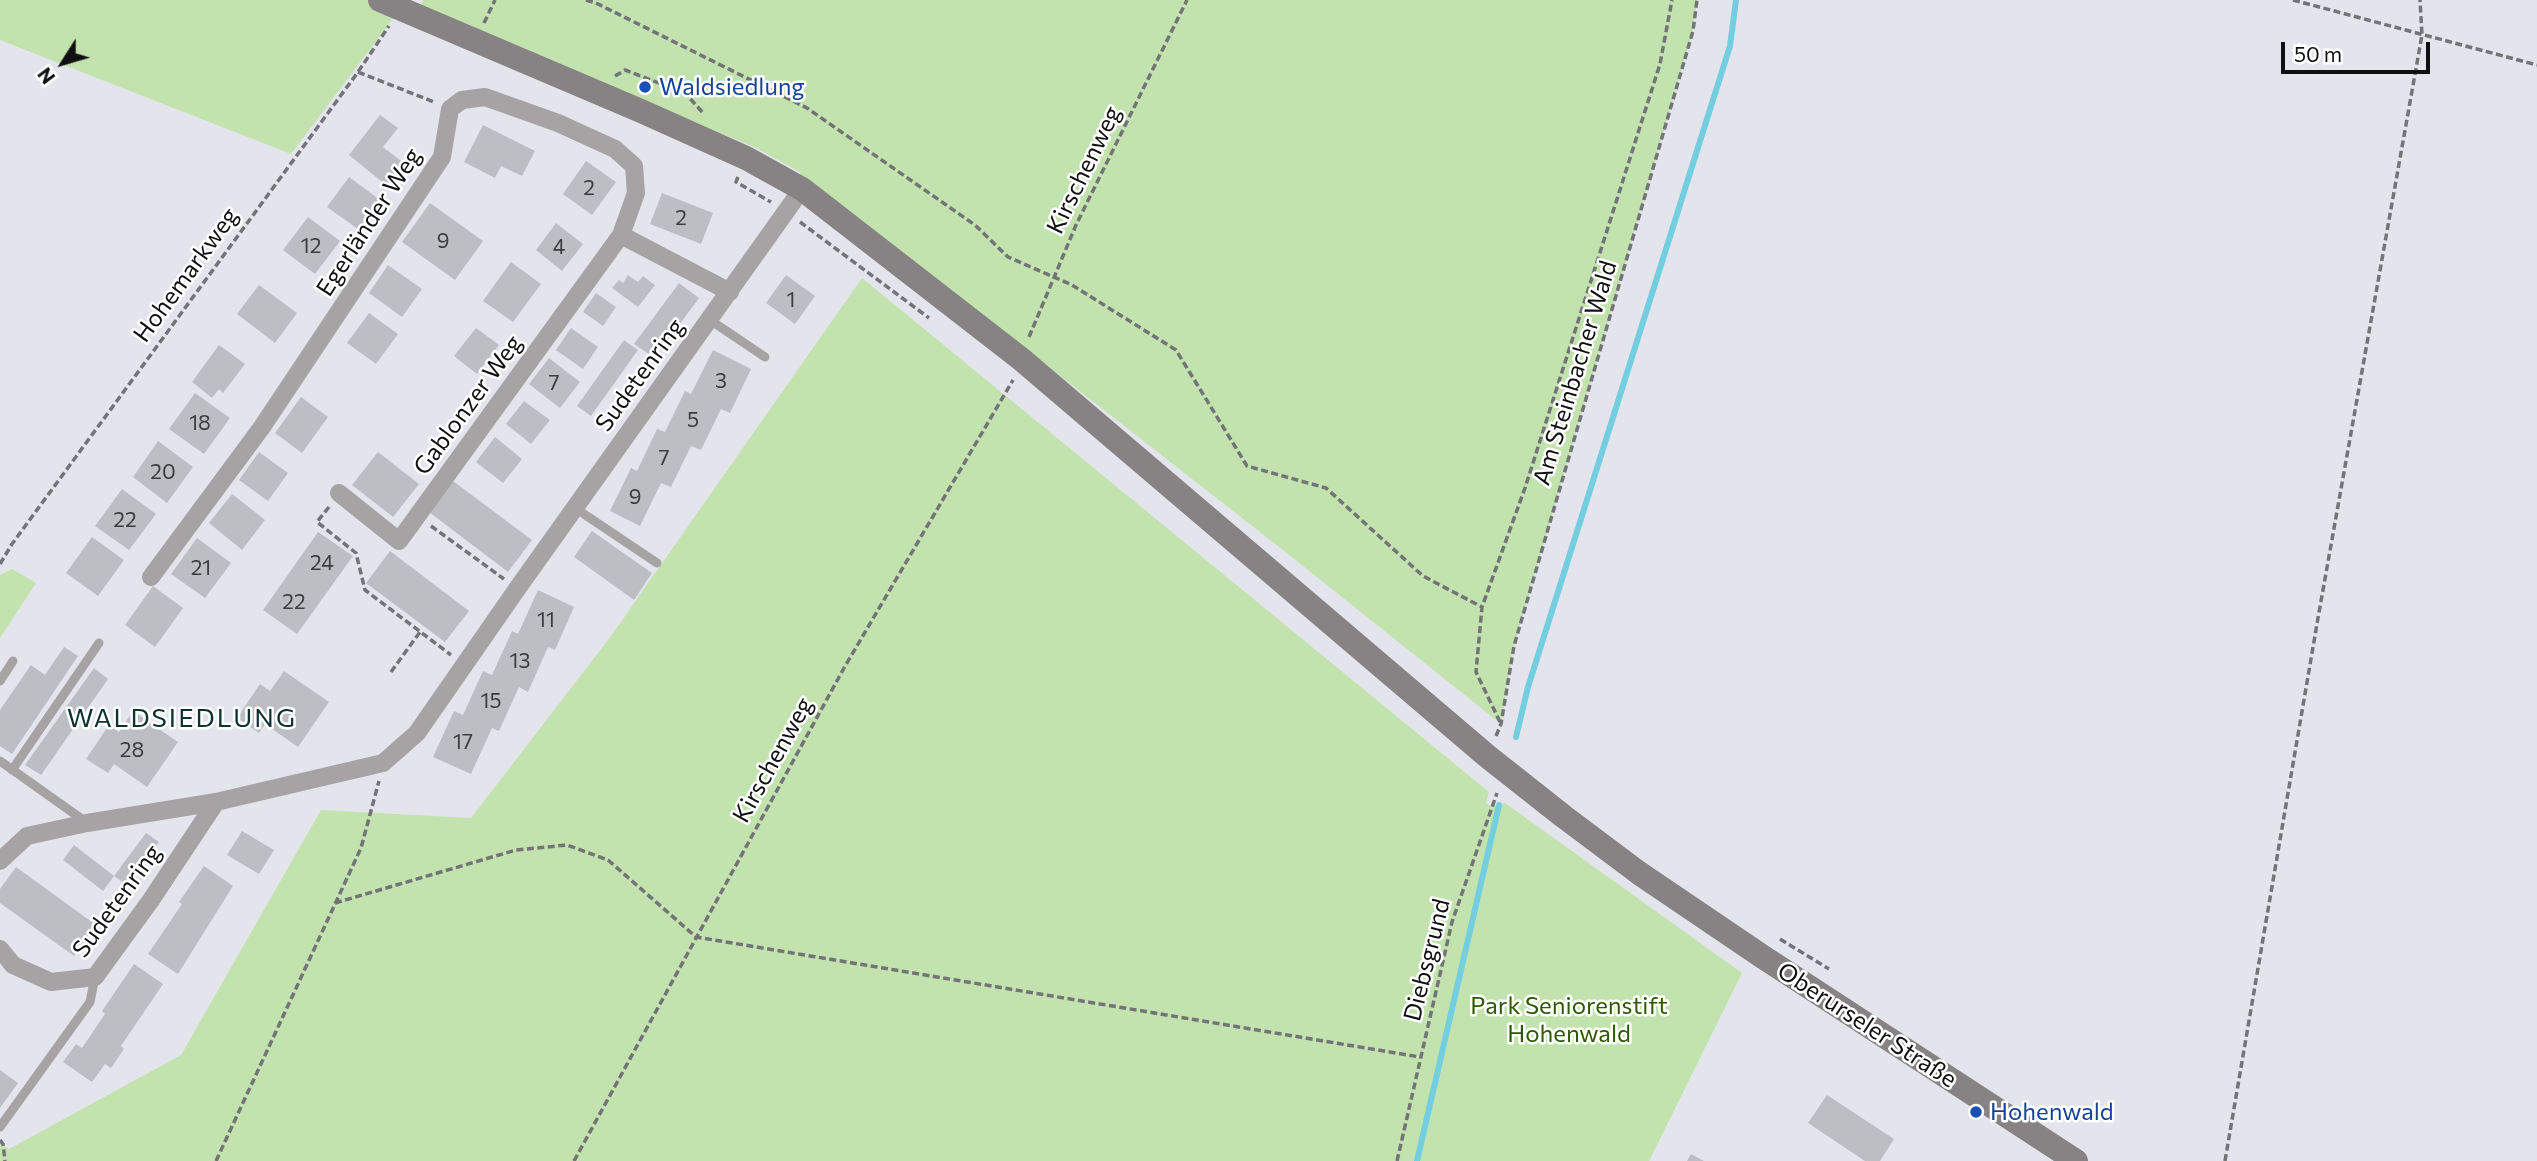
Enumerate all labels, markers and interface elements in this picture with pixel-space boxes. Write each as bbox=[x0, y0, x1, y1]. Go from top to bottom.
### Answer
north arrow bbox=[28, 28, 98, 98]
scale bar bbox=[2285, 28, 2434, 72]
text: 50 m bbox=[2294, 41, 2342, 66]
text: N bbox=[32, 63, 59, 89]
place label: Waldsiedlung bbox=[659, 73, 805, 101]
marker: Waldsiedlung bbox=[637, 79, 653, 95]
street label: Kirschenweg bbox=[1041, 101, 1127, 239]
street label: Egerländer Weg bbox=[310, 143, 428, 301]
house number: 2 bbox=[583, 175, 595, 201]
street label: Hohemarkweg bbox=[128, 202, 244, 348]
house number: 2 bbox=[675, 205, 687, 231]
house number: 9 bbox=[437, 228, 449, 254]
house number: 12 bbox=[301, 233, 321, 259]
house number: 4 bbox=[553, 234, 565, 260]
street label: Am Steinbacher Wald bbox=[1527, 257, 1623, 489]
house number: 1 bbox=[787, 287, 795, 313]
street label: Sudetenring bbox=[589, 313, 691, 437]
street label: Gablonzer Weg bbox=[408, 329, 528, 481]
house number: 3 bbox=[715, 368, 727, 394]
house number: 7 bbox=[548, 370, 560, 396]
house number: 5 bbox=[687, 407, 699, 433]
house number: 18 bbox=[189, 410, 211, 436]
house number: 7 bbox=[658, 445, 670, 471]
house number: 20 bbox=[150, 459, 176, 485]
house number: 9 bbox=[629, 484, 641, 510]
house number: 22 bbox=[113, 507, 137, 533]
house number: 24 bbox=[310, 550, 334, 576]
house number: 21 bbox=[191, 555, 211, 581]
house number: 22 bbox=[282, 589, 306, 615]
house number: 11 bbox=[537, 607, 555, 633]
house number: 13 bbox=[510, 648, 530, 674]
house number: 15 bbox=[480, 688, 502, 714]
street label: Kirschenweg bbox=[727, 692, 819, 828]
district label: WALDSIEDLUNG bbox=[69, 702, 295, 734]
house number: 17 bbox=[453, 729, 473, 755]
house number: 28 bbox=[120, 737, 144, 763]
street label: Sudetenring bbox=[66, 839, 168, 963]
street label: Diebsgrund bbox=[1398, 896, 1456, 1024]
street label: Oberurseler Straße bbox=[1772, 956, 1962, 1094]
park label: Park Seniorenstift Hohenwald bbox=[1470, 992, 1668, 1048]
place label: Hohenwald bbox=[1990, 1098, 2114, 1126]
marker: Hohenwald bbox=[1968, 1104, 1984, 1120]

